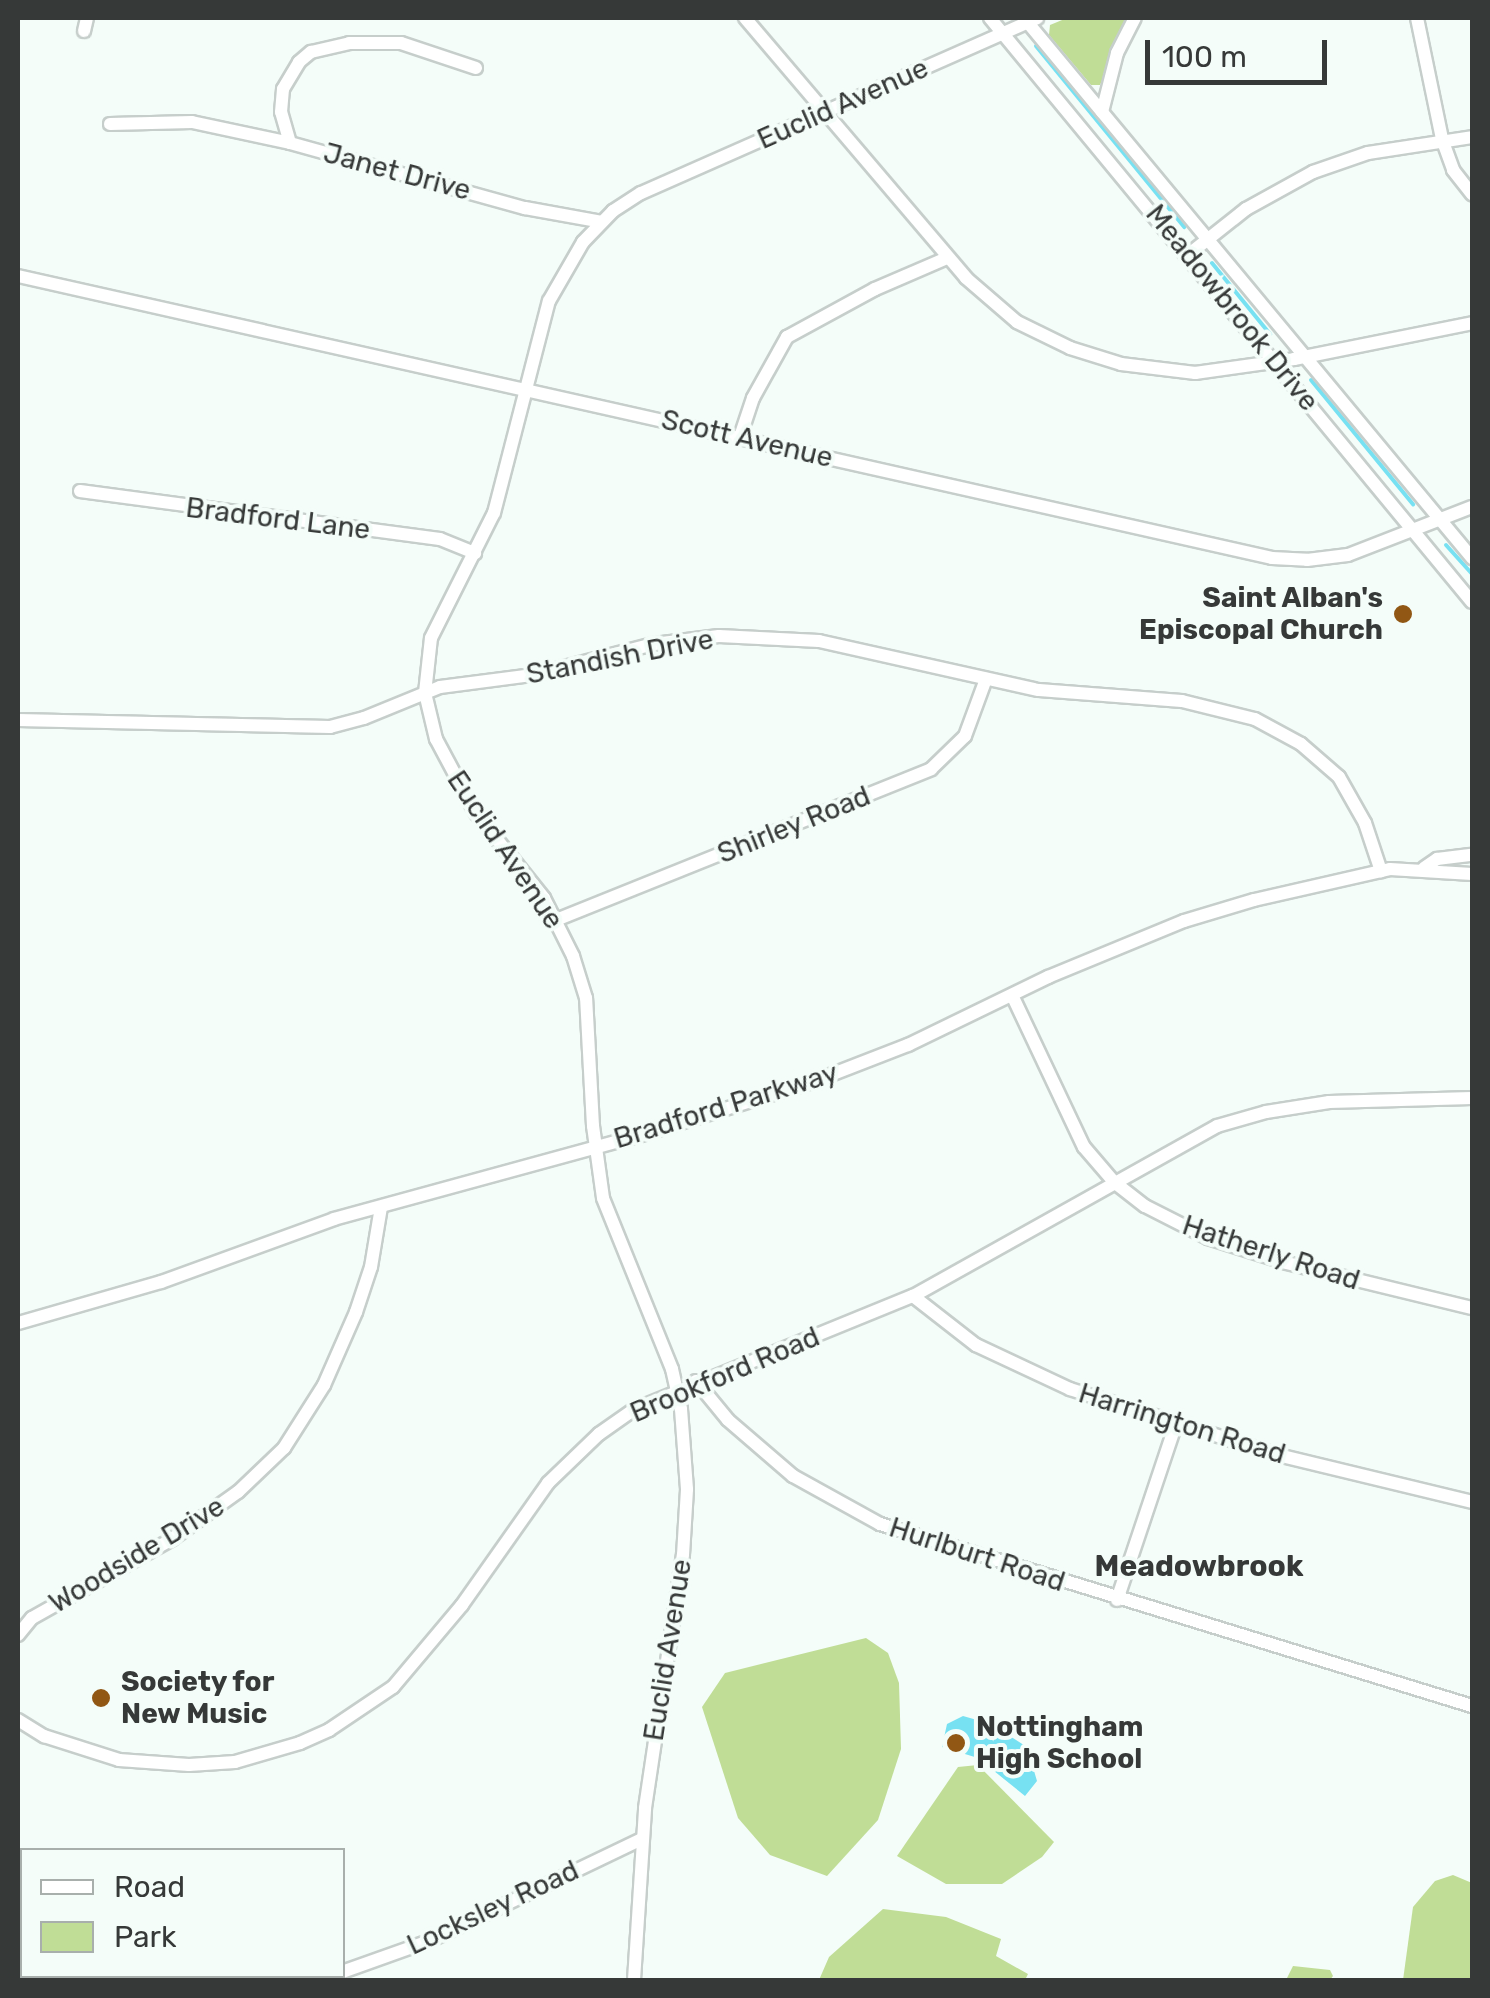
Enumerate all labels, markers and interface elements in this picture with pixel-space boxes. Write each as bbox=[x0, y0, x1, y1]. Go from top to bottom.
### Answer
scale bar bbox=[1150, 20, 1332, 82]
text: 100 m bbox=[1162, 39, 1247, 75]
street label: Euclid Avenue bbox=[752, 51, 934, 157]
street label: Janet Drive bbox=[320, 136, 474, 208]
street label: Meadowbrook Drive bbox=[1138, 198, 1326, 418]
street label: Scott Avenue bbox=[658, 403, 836, 475]
street label: Bradford Lane bbox=[184, 491, 372, 547]
place label: Saint Alban's Episcopal Church bbox=[1139, 581, 1383, 647]
marker: Saint Alban's Episcopal Church bbox=[1392, 603, 1414, 625]
street label: Standish Drive bbox=[524, 622, 716, 692]
street label: Euclid Avenue bbox=[440, 764, 570, 936]
street label: Shirley Road bbox=[712, 779, 876, 871]
street label: Bradford Parkway bbox=[610, 1056, 842, 1156]
street label: Hatherly Road bbox=[1178, 1208, 1364, 1298]
street label: Brookford Road bbox=[625, 1320, 825, 1430]
street label: Harrington Road bbox=[1075, 1377, 1289, 1471]
street label: Woodside Drive bbox=[43, 1490, 231, 1620]
street label: Hurlburt Road bbox=[885, 1511, 1069, 1599]
district label: Meadowbrook bbox=[1095, 1548, 1303, 1584]
street label: Euclid Avenue bbox=[637, 1556, 699, 1744]
place label: Society for New Music bbox=[121, 1665, 276, 1731]
marker: Society for New Music bbox=[90, 1687, 112, 1709]
place label: Nottingham High School bbox=[976, 1710, 1143, 1776]
marker: Nottingham High School bbox=[945, 1732, 967, 1754]
legend bbox=[20, 1848, 345, 1978]
street label: Locksley Road bbox=[402, 1853, 584, 1963]
text: Road bbox=[114, 1869, 185, 1905]
text: Park bbox=[114, 1919, 176, 1955]

